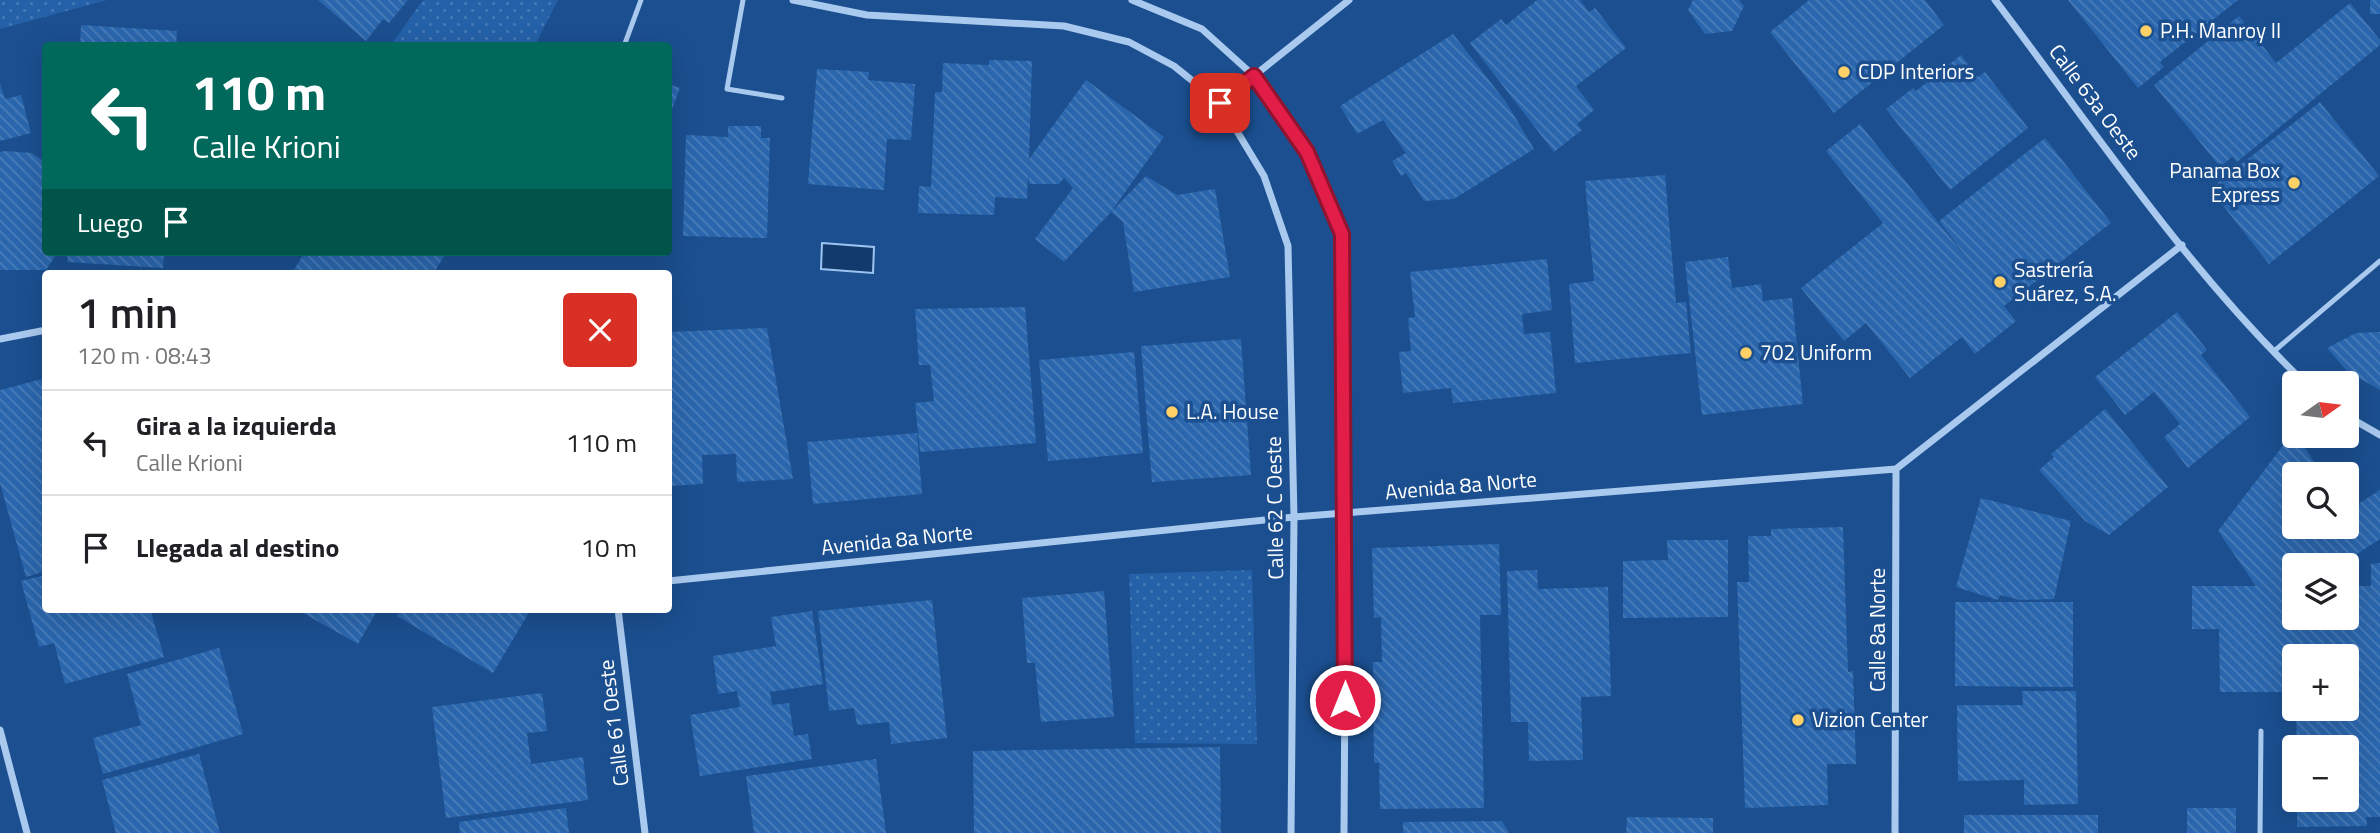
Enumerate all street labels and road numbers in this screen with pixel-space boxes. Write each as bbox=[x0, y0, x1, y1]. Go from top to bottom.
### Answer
street label: Calle 63a Oeste bbox=[2042, 37, 2150, 166]
street label: Calle 62 C Oeste bbox=[1257, 436, 1291, 580]
street label: Avenida 8a Norte bbox=[1384, 462, 1538, 508]
street label: Avenida 8a Norte bbox=[820, 515, 974, 563]
street label: Calle 8a Norte bbox=[1861, 568, 1893, 692]
street label: Calle 61 Oeste bbox=[589, 658, 637, 788]

